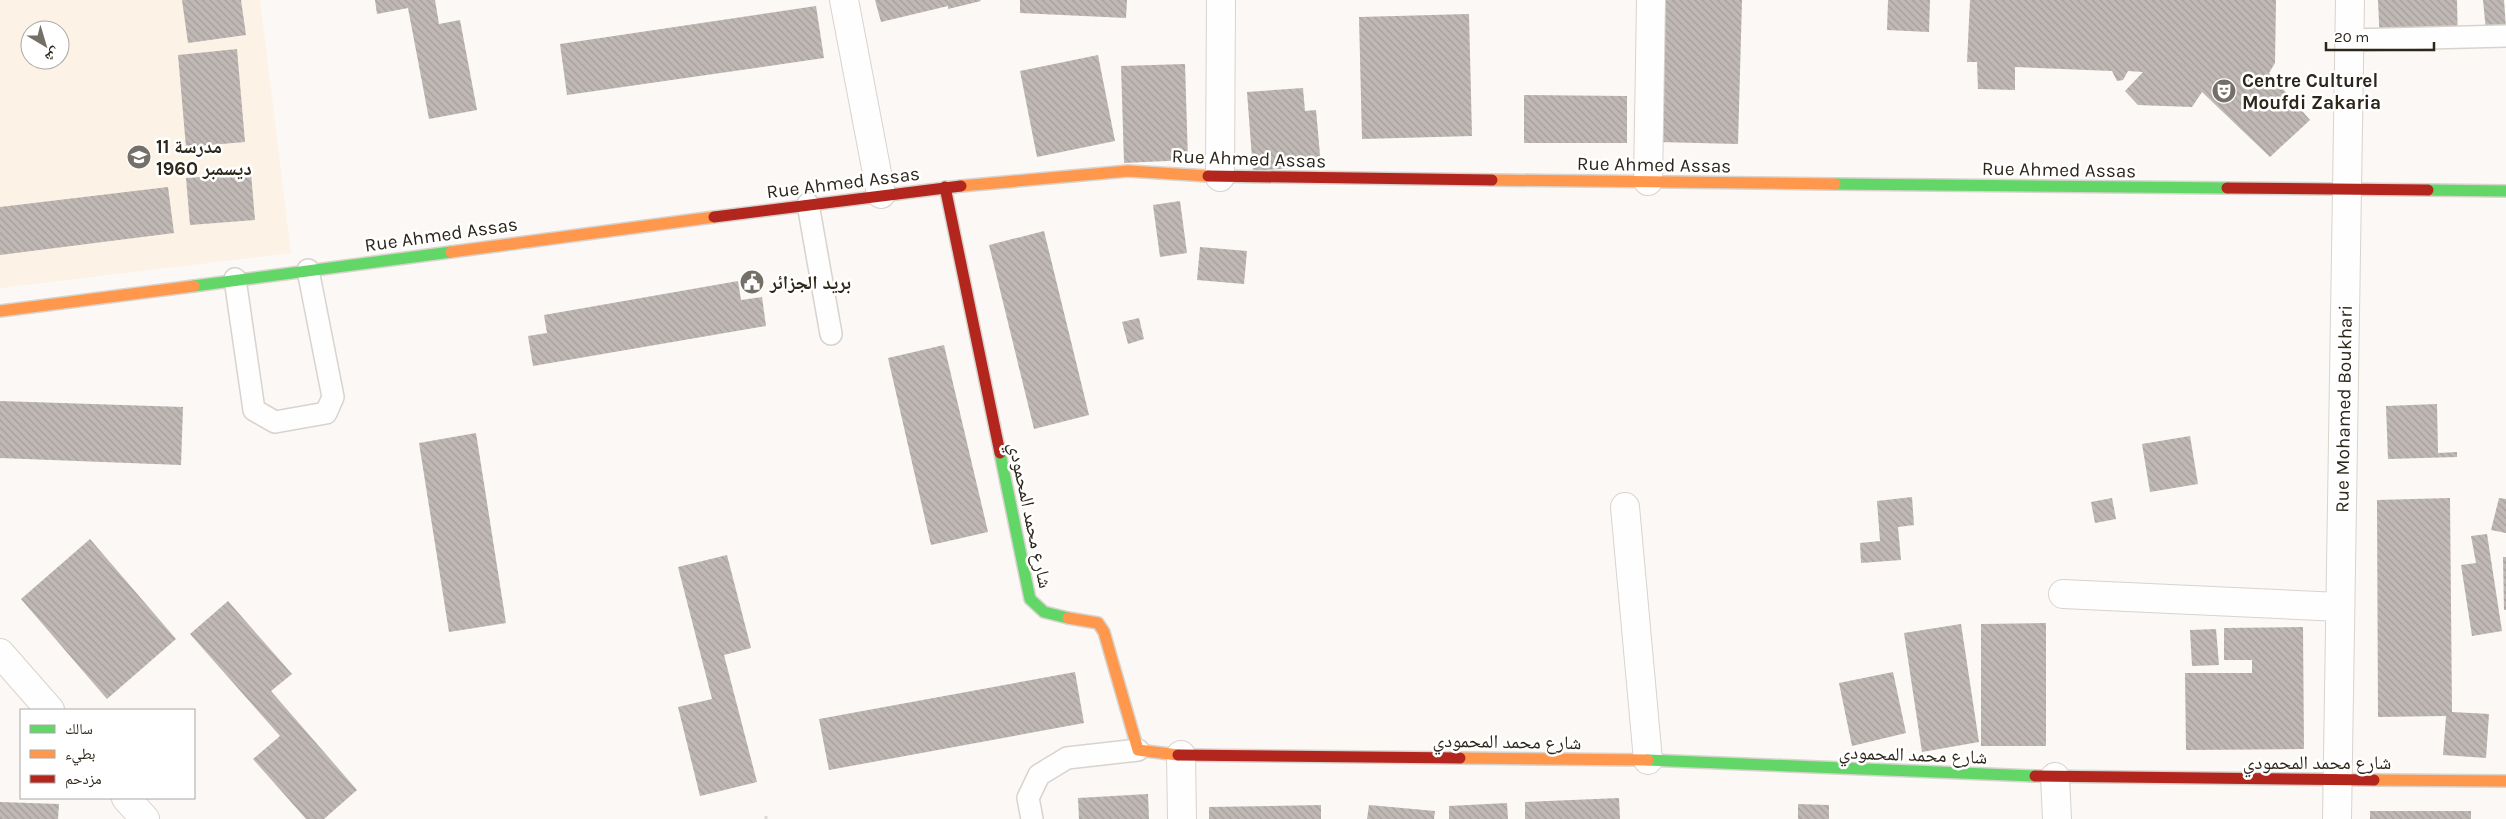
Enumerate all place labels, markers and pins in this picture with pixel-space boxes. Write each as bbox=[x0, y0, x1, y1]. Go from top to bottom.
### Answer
place label: Centre Culturel Moufdi Zakaria bbox=[2242, 70, 2381, 114]
theatre icon: Centre Culturel Moufdi Zakaria bbox=[2211, 78, 2237, 104]
place label: مدرسة 11 ديسمبر 1960 bbox=[156, 136, 252, 180]
school or university icon: مدرسة 11 ديسمبر 1960 bbox=[126, 144, 152, 170]
public building icon: بريد الجزائر bbox=[739, 269, 765, 295]
place label: بريد الجزائر bbox=[769, 272, 851, 294]

